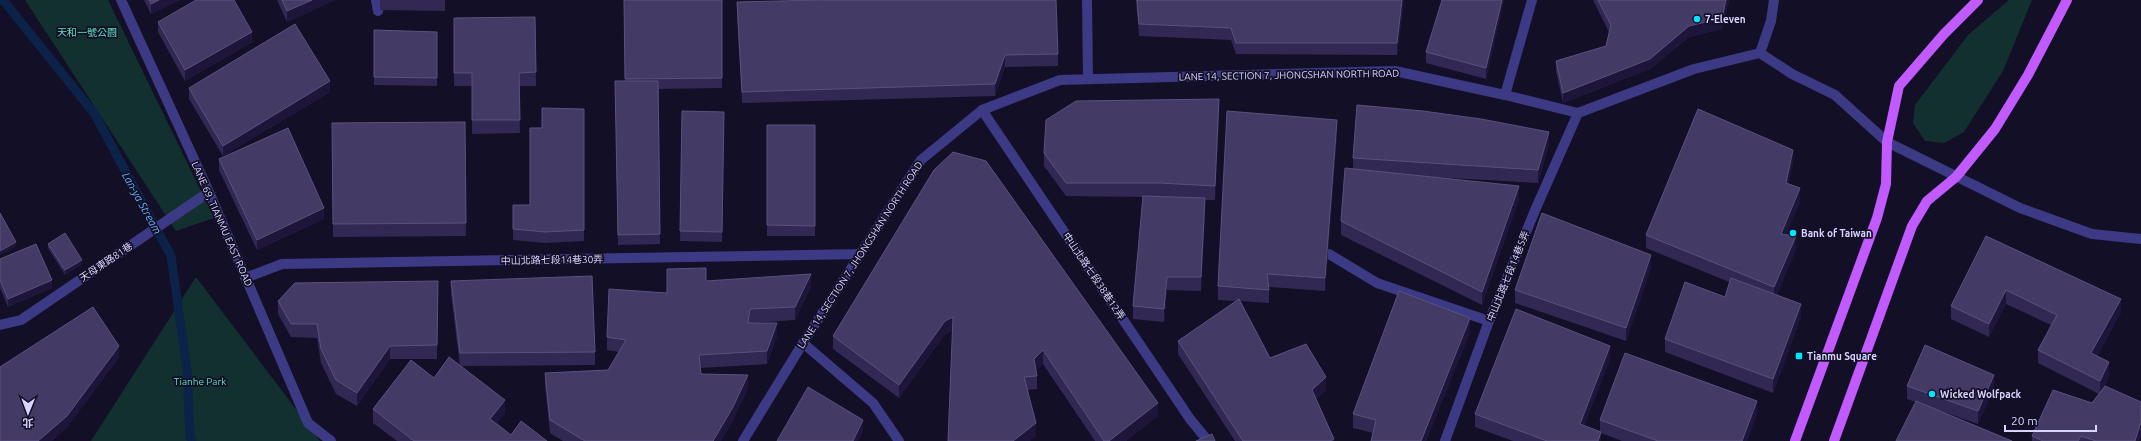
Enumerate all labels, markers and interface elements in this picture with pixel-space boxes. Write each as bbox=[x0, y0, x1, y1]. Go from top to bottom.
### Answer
marker: 7-Eleven bbox=[1692, 14, 1702, 24]
place label: 7-Eleven bbox=[1705, 14, 1746, 25]
park label: 天和一號公園 bbox=[57, 27, 117, 38]
street label: LANE 14, SECTION 7, JHONGSHAN NORTH ROAD bbox=[1179, 68, 1399, 82]
street label: LANE 69, TIANMU EAST ROAD bbox=[189, 160, 255, 288]
street label: LANE 14, SECTION 7, JHONGSHAN NORTH ROAD bbox=[795, 160, 925, 350]
water label: Lan-ya Stream bbox=[120, 170, 164, 236]
marker: Bank of Taiwan bbox=[1788, 228, 1798, 238]
place label: Bank of Taiwan bbox=[1801, 228, 1872, 239]
street label: 中山北路七段14巷5弄 bbox=[1485, 229, 1531, 323]
street label: 中山北路七段38巷12弄 bbox=[1061, 230, 1127, 322]
street label: 天母東路81巷 bbox=[78, 240, 134, 284]
street label: 中山北路七段14巷30弄 bbox=[501, 254, 603, 266]
marker: Tianmu Square bbox=[1794, 351, 1804, 361]
place label: Tianmu Square bbox=[1807, 351, 1877, 362]
park label: Tianhe Park bbox=[174, 376, 226, 387]
marker: Wicked Wolfpack bbox=[1927, 389, 1937, 399]
place label: Wicked Wolfpack bbox=[1940, 389, 2022, 400]
north arrow bbox=[8, 393, 48, 433]
scale bar bbox=[2005, 407, 2096, 433]
text: 20 m bbox=[2011, 414, 2038, 427]
text: 北 bbox=[22, 417, 33, 429]

